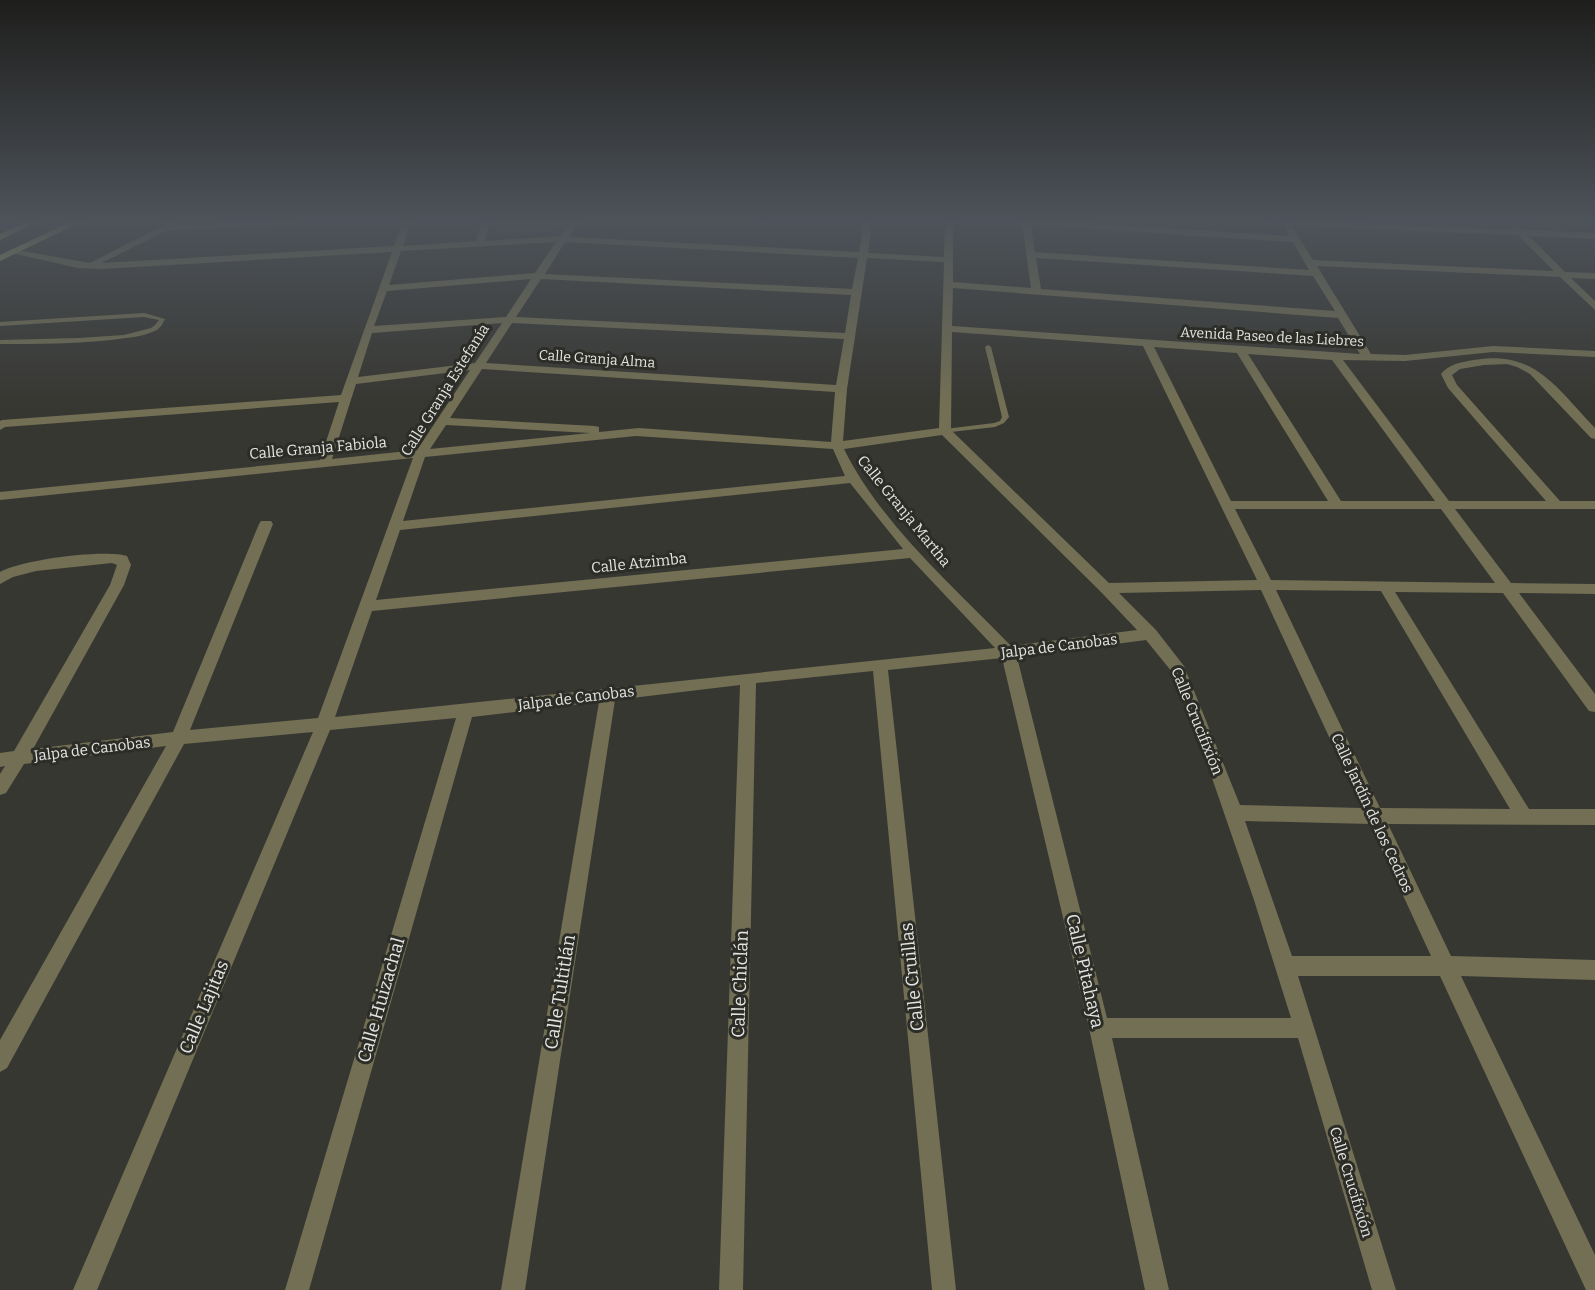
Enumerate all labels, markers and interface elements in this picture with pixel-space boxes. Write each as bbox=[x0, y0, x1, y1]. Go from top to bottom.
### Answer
street label: Calle Granja Estefanía bbox=[397, 321, 493, 459]
street label: Avenida Paseo de las Liebres bbox=[1180, 324, 1364, 350]
street label: Calle Granja Alma bbox=[538, 346, 656, 372]
street label: Calle Granja Fabiola bbox=[249, 433, 387, 463]
street label: Calle Granja Martha bbox=[853, 452, 955, 570]
street label: Calle Atzimba bbox=[590, 549, 688, 577]
street label: Jalpa de Canobas bbox=[999, 630, 1118, 662]
street label: Calle Crucifixión bbox=[1167, 664, 1227, 778]
street label: Jalpa de Canobas bbox=[516, 682, 635, 714]
street label: Calle Jardín de los Cedros bbox=[1327, 730, 1417, 896]
street label: Jalpa de Canobas bbox=[32, 733, 151, 765]
street label: Calle Pitahaya bbox=[1061, 912, 1109, 1030]
street label: Calle Cruillas bbox=[895, 922, 929, 1032]
street label: Calle Chiclán bbox=[727, 929, 753, 1038]
street label: Calle Tultitlán bbox=[540, 932, 580, 1051]
street label: Calle Huizachal bbox=[353, 935, 409, 1065]
street label: Calle Lajitas bbox=[174, 957, 234, 1057]
street label: Calle Crucifixión bbox=[1326, 1125, 1377, 1240]

